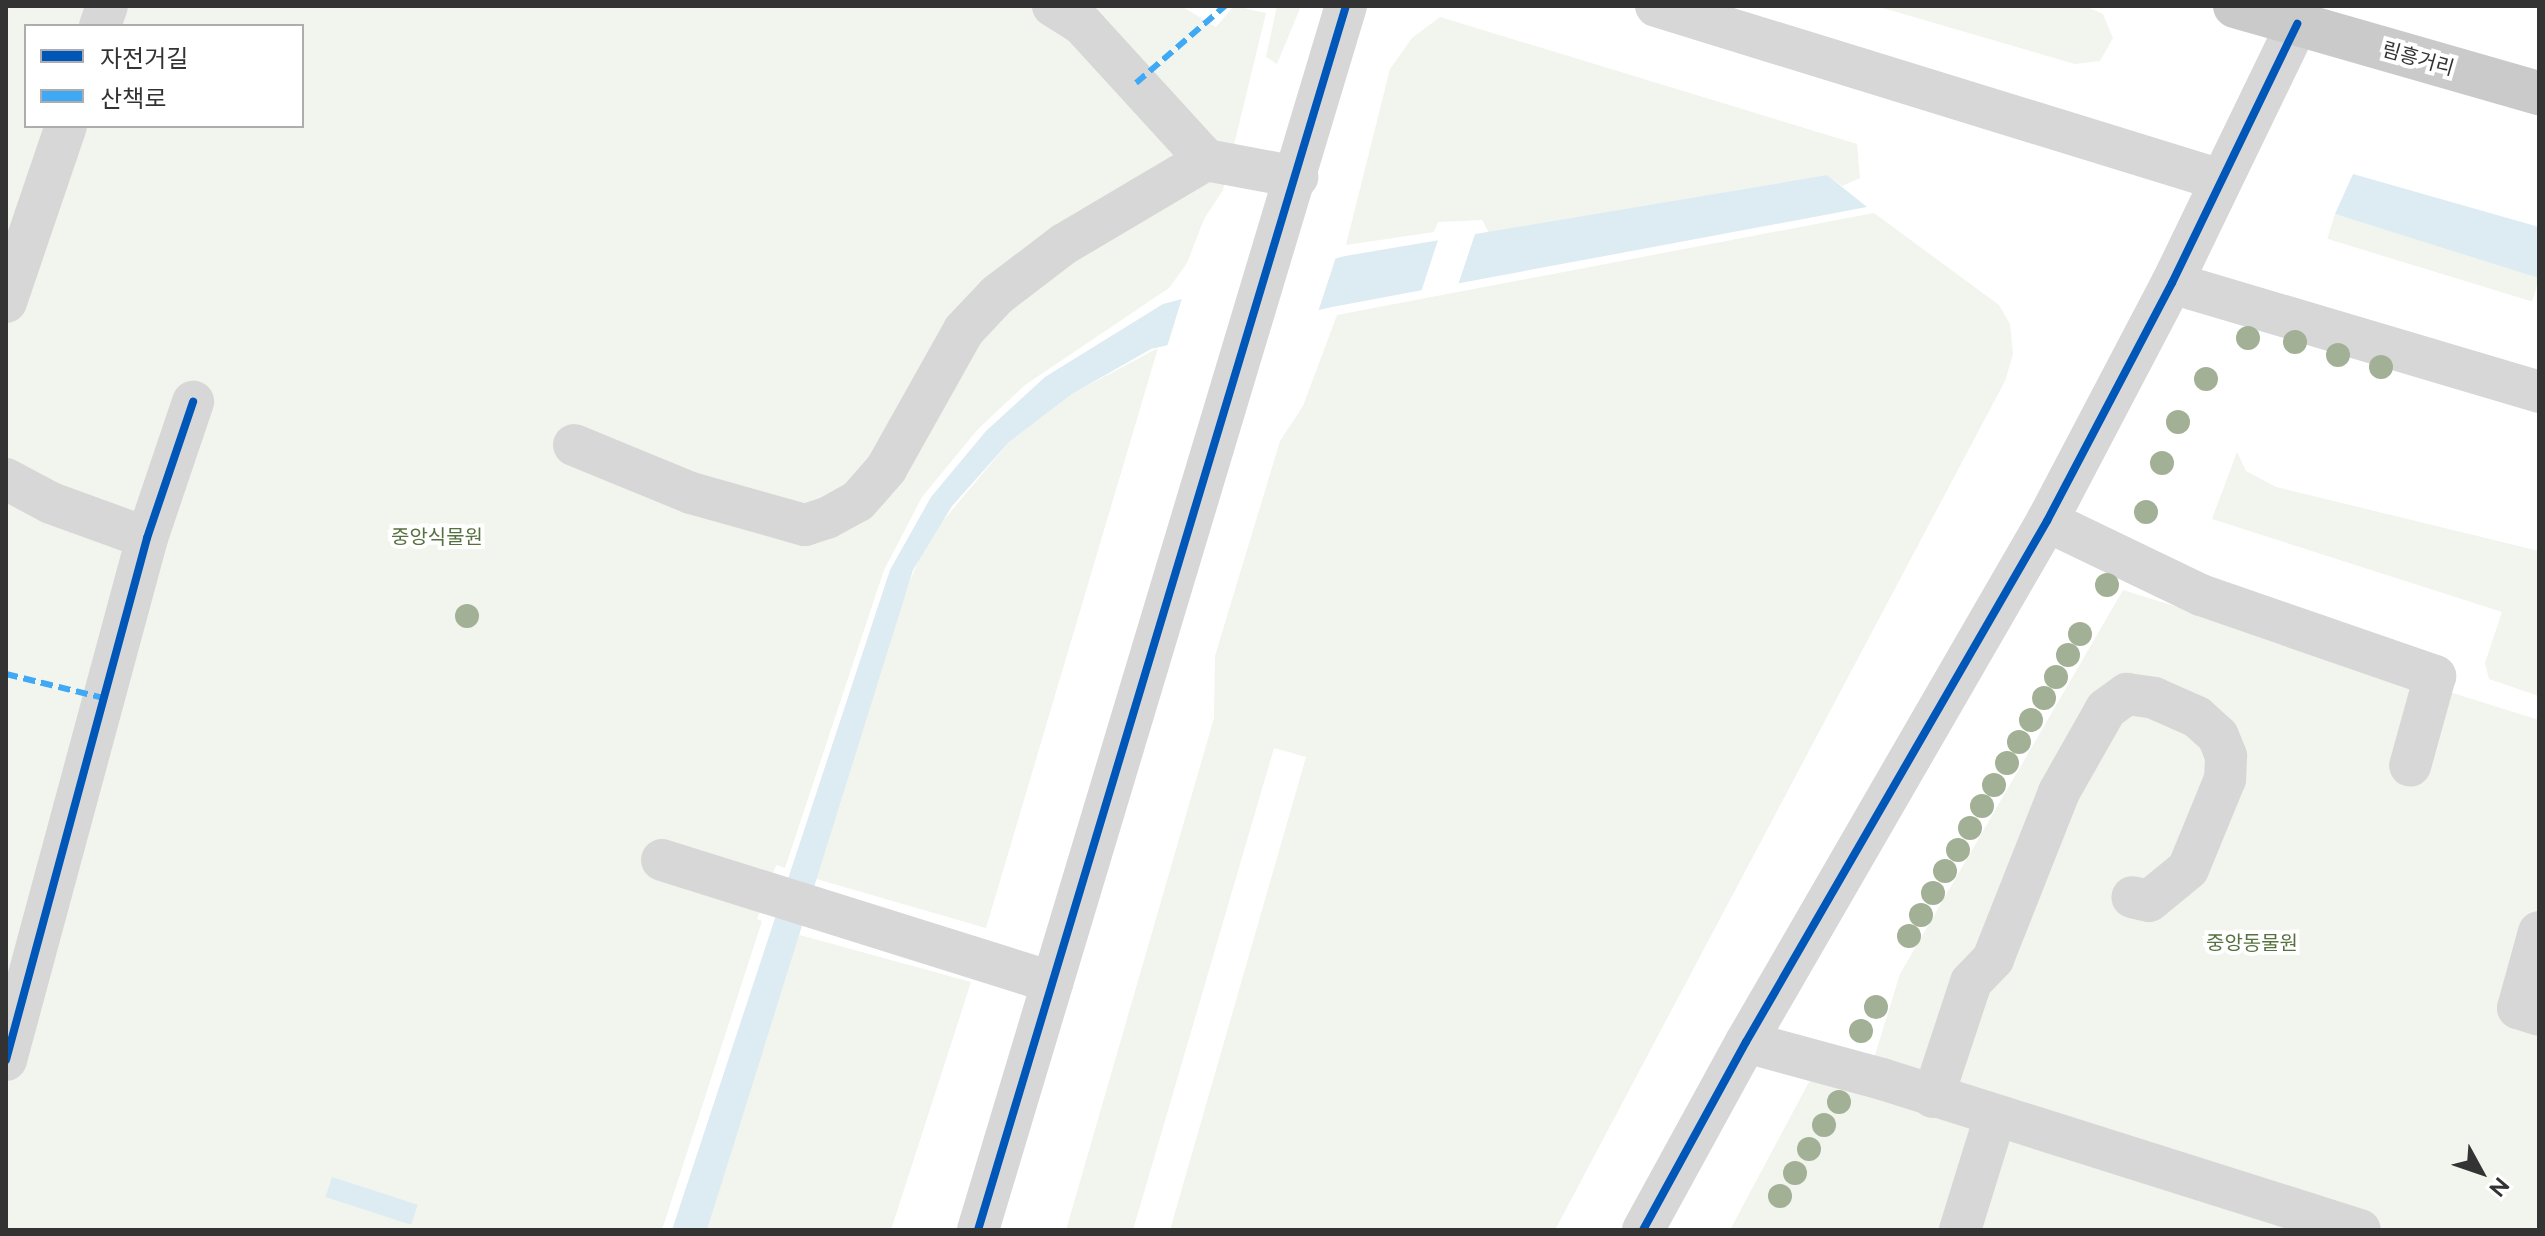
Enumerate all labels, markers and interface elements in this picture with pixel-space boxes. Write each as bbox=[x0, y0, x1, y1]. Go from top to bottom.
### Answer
legend bbox=[24, 24, 304, 128]
street label: 림흥거리 bbox=[2379, 37, 2457, 81]
text: 자전거길 bbox=[100, 44, 188, 73]
text: 산책로 bbox=[100, 84, 166, 113]
park label: 중앙식물원 bbox=[391, 525, 483, 549]
park label: 중앙동물원 bbox=[2206, 931, 2298, 955]
north arrow bbox=[2441, 1132, 2521, 1212]
text: N bbox=[2484, 1173, 2515, 1202]

